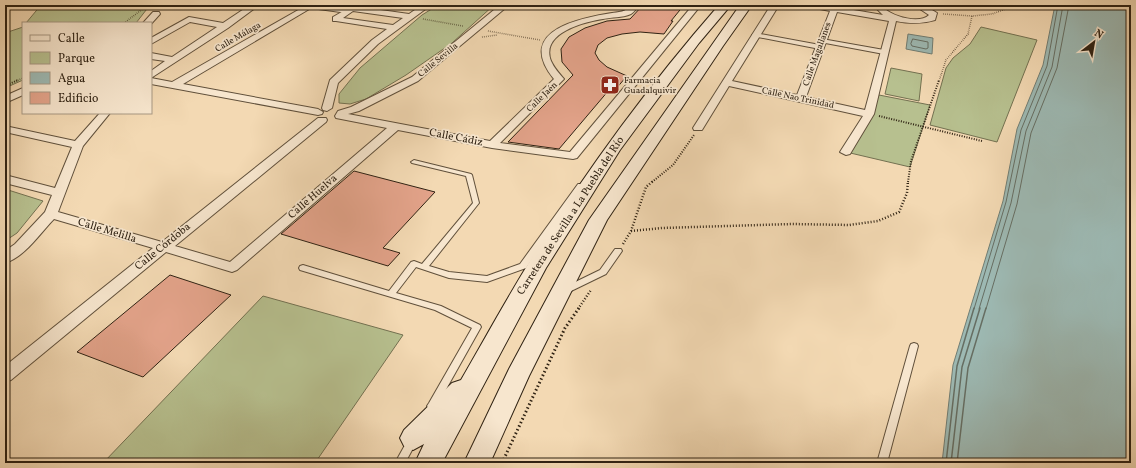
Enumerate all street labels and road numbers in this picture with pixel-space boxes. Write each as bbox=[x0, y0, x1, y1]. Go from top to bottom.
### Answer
street label: Calle Málaga bbox=[213, 18, 264, 55]
street label: Calle Magallanes bbox=[799, 20, 835, 88]
street label: Calle Sevilla bbox=[415, 39, 461, 80]
street label: Calle Jaén bbox=[523, 78, 561, 115]
street label: Calle Nao Trinidad bbox=[761, 84, 835, 112]
street label: Calle Cádiz bbox=[428, 125, 485, 151]
street label: Carretera de Sevilla a La Puebla del Río bbox=[514, 134, 628, 298]
street label: Calle Huelva bbox=[285, 171, 341, 223]
street label: Calle Melilla bbox=[76, 215, 139, 247]
street label: Calle Córdoba bbox=[132, 220, 194, 274]

